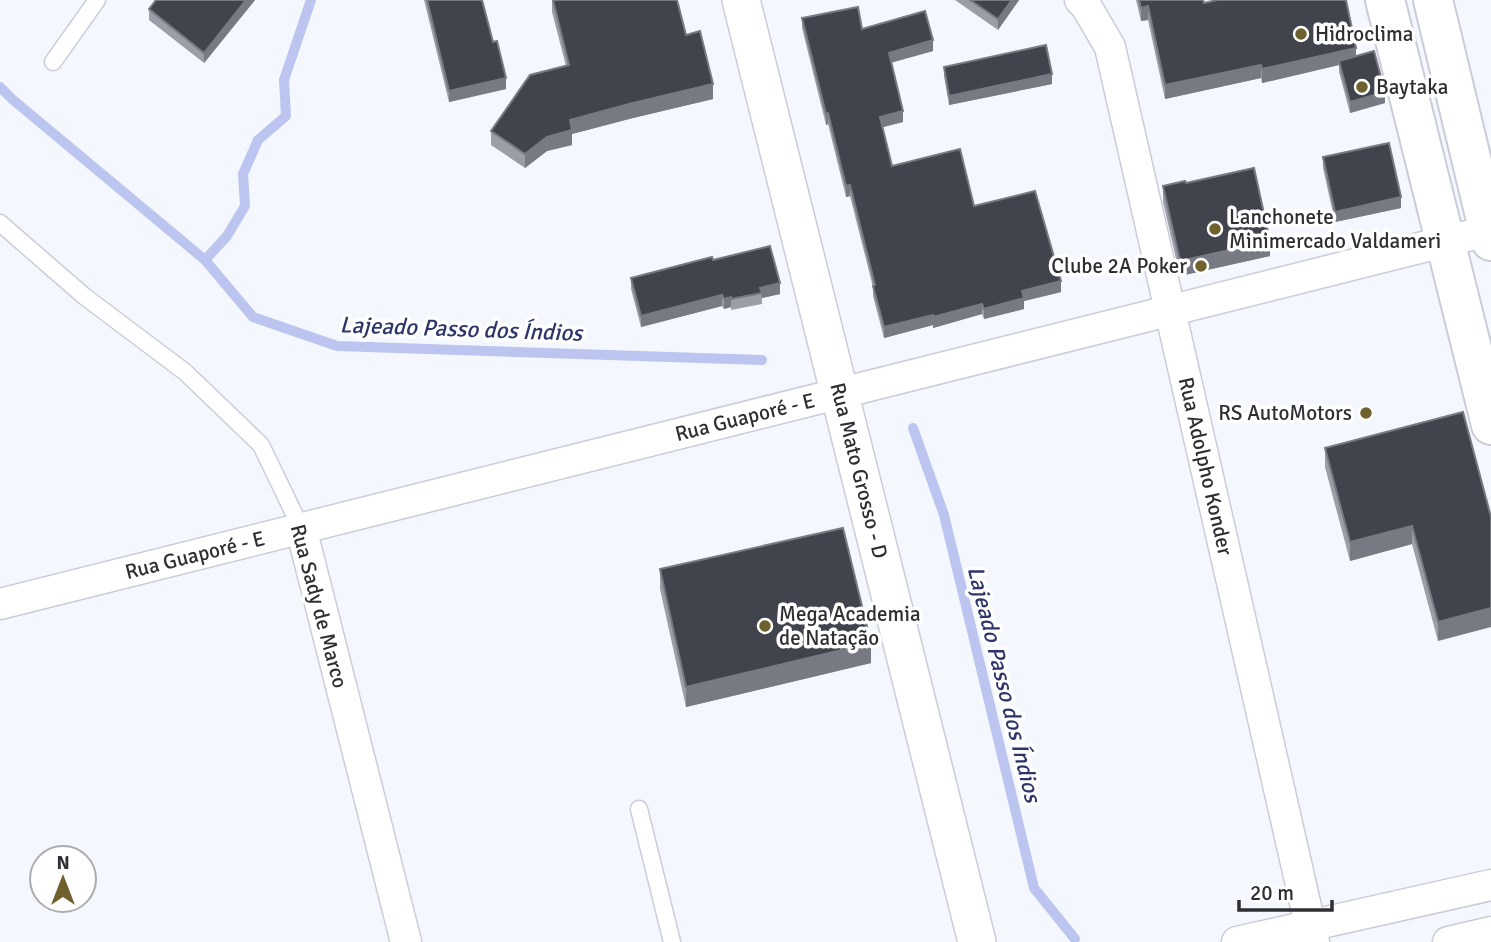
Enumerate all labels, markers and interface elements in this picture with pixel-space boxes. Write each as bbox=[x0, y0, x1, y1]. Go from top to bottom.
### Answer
place label: Hidroclima bbox=[1315, 21, 1413, 47]
marker: Hidroclima bbox=[1293, 26, 1309, 42]
place label: Baytaka bbox=[1376, 74, 1448, 100]
marker: Baytaka bbox=[1354, 79, 1370, 95]
place label: Lanchonete Minimercado Valdameri bbox=[1229, 204, 1441, 254]
marker: Lanchonete Minimercado Valdameri bbox=[1207, 221, 1223, 237]
place label: Clube 2A Poker bbox=[1051, 253, 1187, 279]
marker: Clube 2A Poker bbox=[1193, 258, 1209, 274]
water label: Lajeado Passo dos Índios bbox=[339, 310, 585, 348]
street label: Rua Adolpho Konder bbox=[1173, 375, 1239, 558]
street label: Rua Mato Grosso - D bbox=[824, 380, 893, 561]
street label: Rua Guaporé - E bbox=[672, 387, 817, 447]
place label: RS AutoMotors bbox=[1218, 400, 1352, 426]
marker: RS AutoMotors bbox=[1358, 405, 1374, 421]
street label: Rua Sady de Marco bbox=[285, 521, 353, 691]
street label: Rua Guaporé - E bbox=[122, 525, 267, 585]
water label: Lajeado Passo dos Índios bbox=[961, 563, 1048, 807]
place label: Mega Academia de Natação bbox=[779, 601, 921, 651]
marker: Mega Academia de Natação bbox=[757, 618, 773, 634]
north arrow bbox=[28, 844, 98, 914]
text: N bbox=[56, 851, 70, 875]
scale bar bbox=[1239, 869, 1332, 913]
text: 20 m bbox=[1250, 880, 1294, 906]

